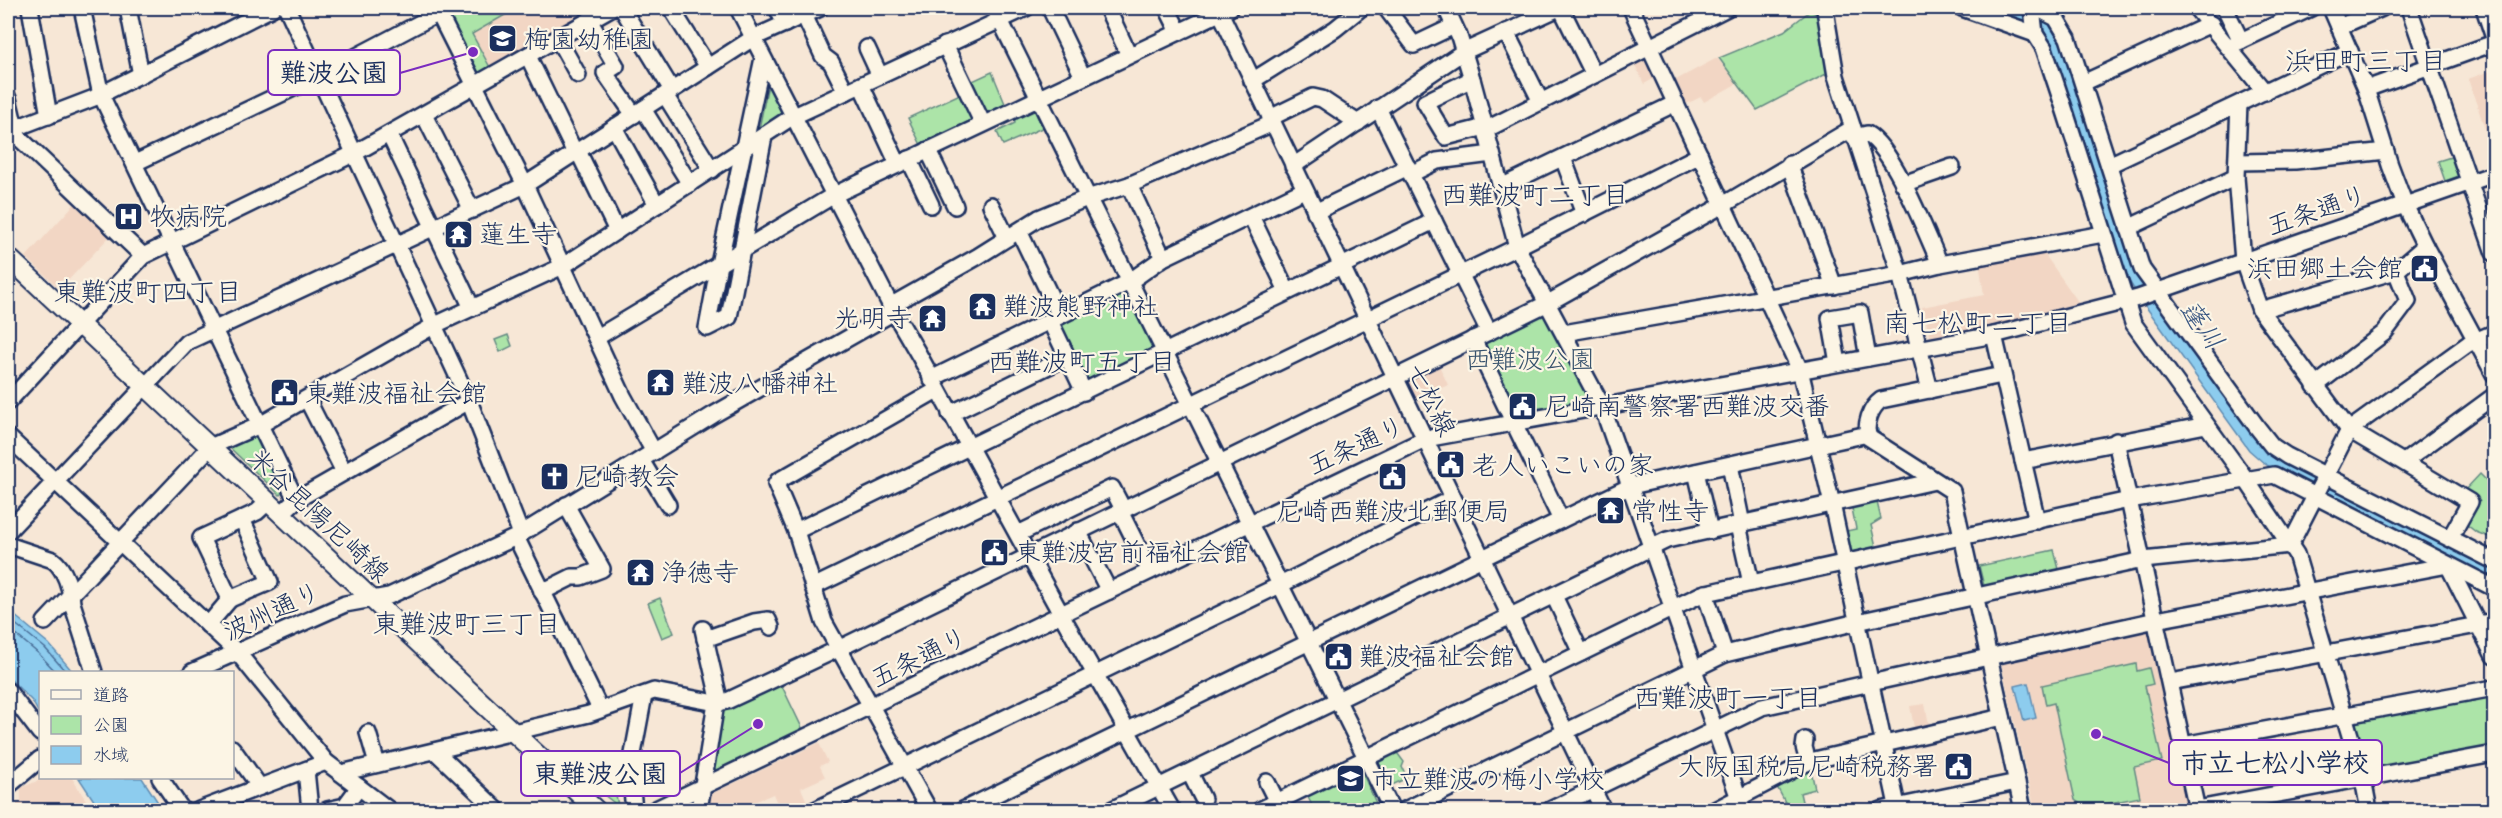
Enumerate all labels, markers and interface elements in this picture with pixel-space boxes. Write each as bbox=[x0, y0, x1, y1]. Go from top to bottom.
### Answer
school or university icon: 梅園幼稚園 bbox=[487, 23, 519, 55]
place label: 梅園幼稚園 bbox=[524, 23, 654, 55]
district label: 浜田町三丁目 bbox=[2285, 44, 2447, 77]
callout: 難波公園 bbox=[268, 50, 400, 95]
text: 難波公園 bbox=[280, 56, 388, 89]
district label: 西難波町二丁目 bbox=[1441, 178, 1630, 211]
street label: 五条通り bbox=[2263, 178, 2371, 242]
hospital icon: 牧病院 bbox=[112, 200, 144, 232]
place label: 牧病院 bbox=[149, 200, 227, 232]
temple icon: 蓮生寺 bbox=[442, 218, 474, 250]
place label: 蓮生寺 bbox=[479, 218, 557, 250]
place label: 浜田郷土会館 bbox=[2247, 252, 2403, 284]
public building icon: 浜田郷土会館 bbox=[2408, 252, 2440, 284]
district label: 東難波町四丁目 bbox=[54, 275, 243, 308]
temple icon: 難波熊野神社 bbox=[966, 290, 998, 322]
place label: 難波熊野神社 bbox=[1003, 290, 1159, 322]
water label: 蓬川 bbox=[2173, 293, 2232, 356]
place label: 光明寺 bbox=[834, 302, 912, 334]
temple icon: 光明寺 bbox=[917, 302, 949, 334]
district label: 南七松町二丁目 bbox=[1884, 306, 2073, 339]
park label: 西難波公園 bbox=[1465, 343, 1595, 375]
district label: 西難波町五丁目 bbox=[988, 345, 1177, 378]
street label: 七松線 bbox=[1401, 357, 1463, 441]
temple icon: 難波八幡神社 bbox=[645, 367, 677, 399]
place label: 難波八幡神社 bbox=[682, 367, 838, 399]
public building icon: 東難波福祉会館 bbox=[268, 377, 300, 409]
place label: 東難波福祉会館 bbox=[305, 377, 487, 409]
public building icon: 尼崎南警察署西難波交番 bbox=[1507, 390, 1539, 422]
place label: 尼崎南警察署西難波交番 bbox=[1544, 390, 1830, 422]
street label: 五条通り bbox=[1302, 409, 1410, 481]
street label: 米谷昆陽尼崎線 bbox=[242, 441, 396, 589]
public building icon: 老人いこいの家 bbox=[1435, 449, 1467, 481]
place label: 老人いこいの家 bbox=[1472, 449, 1654, 481]
church icon: 尼崎教会 bbox=[538, 460, 570, 492]
place label: 尼崎教会 bbox=[575, 460, 679, 492]
public building icon: 尼崎西難波北郵便局 bbox=[1377, 461, 1409, 493]
place label: 尼崎西難波北郵便局 bbox=[1276, 495, 1510, 527]
temple icon: 常性寺 bbox=[1594, 495, 1626, 527]
place label: 常性寺 bbox=[1631, 495, 1709, 527]
public building icon: 東難波宮前福祉会館 bbox=[978, 536, 1010, 568]
place label: 東難波宮前福祉会館 bbox=[1015, 536, 1249, 568]
temple icon: 浄徳寺 bbox=[624, 556, 656, 588]
place label: 浄徳寺 bbox=[661, 556, 739, 588]
street label: 波州通り bbox=[218, 575, 326, 647]
district label: 東難波町三丁目 bbox=[373, 607, 562, 640]
street label: 五条通り bbox=[865, 620, 973, 694]
public building icon: 難波福祉会館 bbox=[1322, 640, 1354, 672]
place label: 難波福祉会館 bbox=[1359, 640, 1515, 672]
legend bbox=[39, 671, 234, 779]
district label: 西難波町一丁目 bbox=[1634, 681, 1823, 714]
text: 道路 bbox=[93, 684, 129, 706]
text: 公園 bbox=[93, 714, 129, 736]
callout: 市立七松小学校 bbox=[2169, 740, 2382, 785]
text: 水域 bbox=[93, 744, 129, 766]
text: 市立七松小学校 bbox=[2181, 746, 2370, 779]
place label: 大阪国税局尼崎税務署 bbox=[1678, 750, 1938, 782]
public building icon: 大阪国税局尼崎税務署 bbox=[1943, 750, 1975, 782]
callout: 東難波公園 bbox=[521, 751, 680, 796]
text: 東難波公園 bbox=[533, 757, 668, 790]
school or university icon: 市立難波の梅小学校 bbox=[1334, 763, 1366, 795]
place label: 市立難波の梅小学校 bbox=[1371, 763, 1605, 795]

